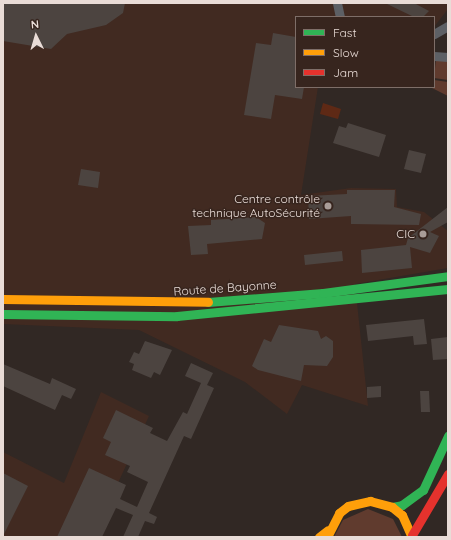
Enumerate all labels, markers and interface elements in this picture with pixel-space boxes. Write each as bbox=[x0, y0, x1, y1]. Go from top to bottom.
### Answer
north arrow bbox=[16, 16, 56, 56]
legend bbox=[295, 16, 435, 88]
text: N bbox=[30, 17, 40, 31]
text: Fast bbox=[333, 25, 357, 40]
text: Slow bbox=[333, 45, 359, 60]
text: Jam bbox=[333, 65, 358, 80]
place label: Centre contrôle technique AutoSécurité bbox=[192, 192, 320, 220]
marker: Centre contrôle technique AutoSécurité bbox=[323, 201, 333, 211]
place label: CIC bbox=[396, 227, 415, 241]
marker: CIC bbox=[418, 229, 428, 239]
street label: Route de Bayonne bbox=[173, 277, 277, 299]

